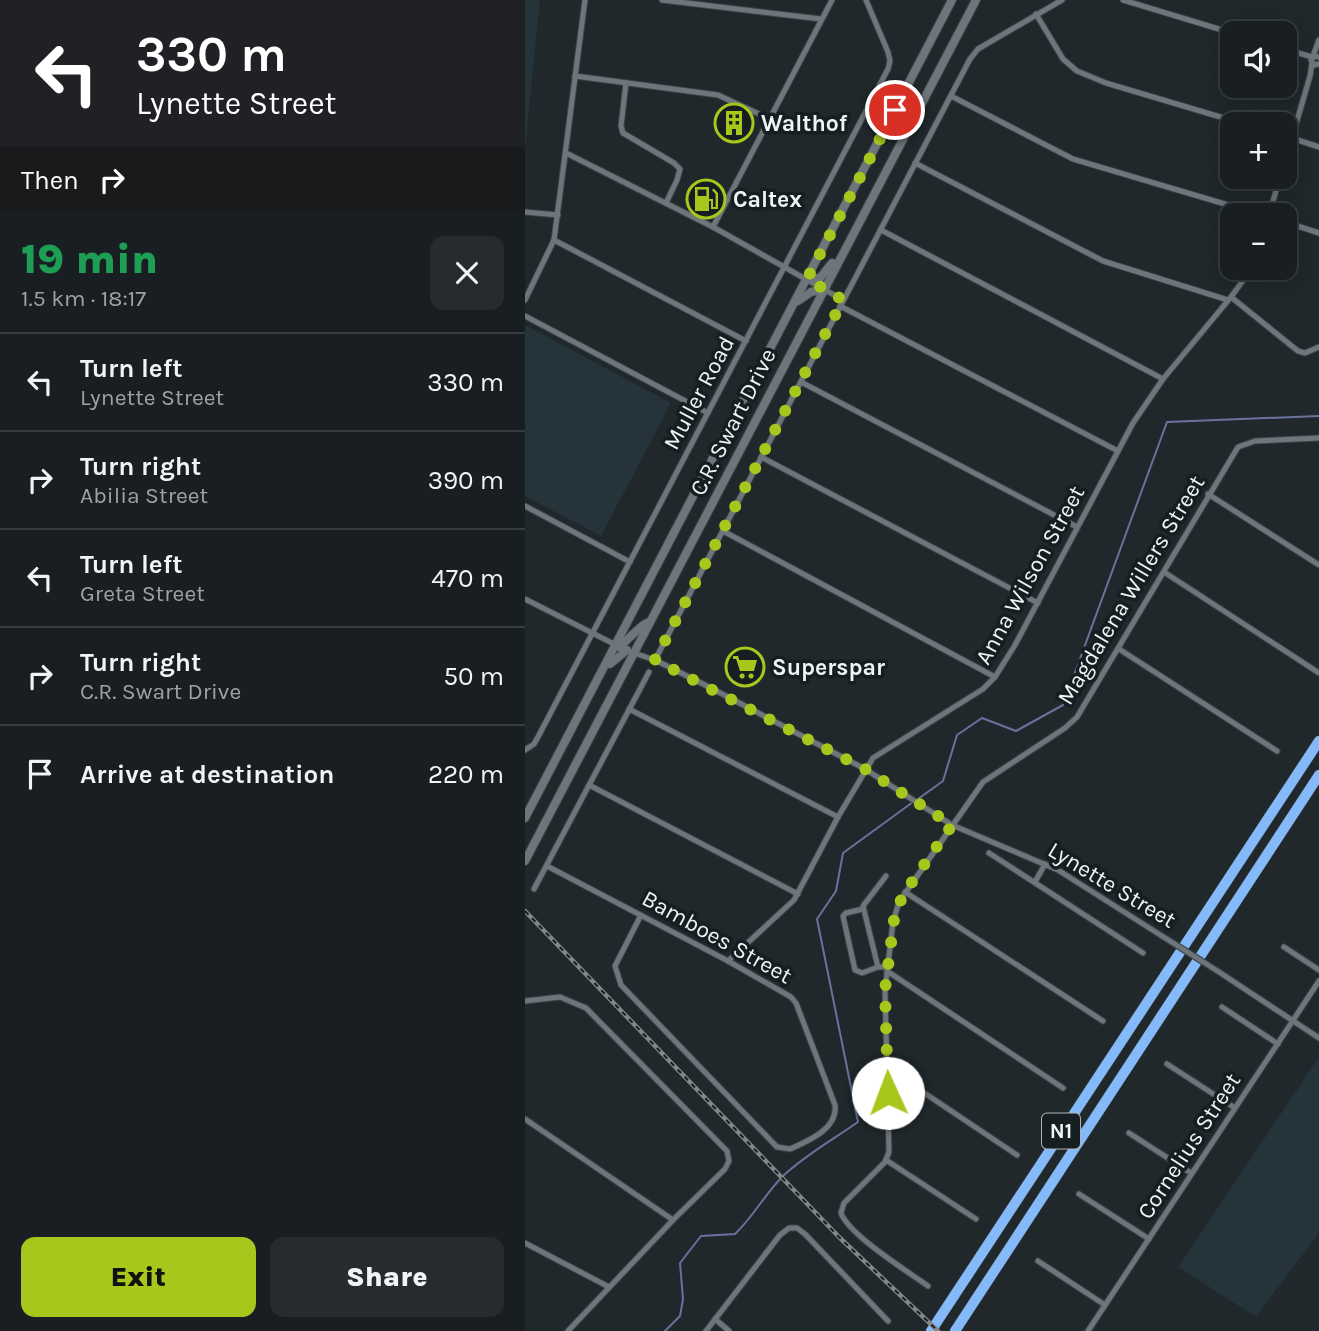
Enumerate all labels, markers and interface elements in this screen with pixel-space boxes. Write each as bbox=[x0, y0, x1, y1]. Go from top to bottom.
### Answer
map controls bbox=[1220, 21, 1297, 280]
button: sound bbox=[1220, 21, 1297, 98]
text: 330 m bbox=[136, 26, 287, 83]
icon: left bbox=[21, 28, 112, 119]
pin bbox=[865, 80, 925, 140]
text: Lynette Street bbox=[136, 85, 337, 122]
icon: arrive bbox=[876, 91, 914, 129]
building icon: Walthof bbox=[713, 102, 755, 144]
place label: Walthof bbox=[761, 110, 848, 137]
button: + bbox=[1220, 112, 1297, 189]
icon: right bbox=[93, 161, 131, 199]
text: Then bbox=[21, 165, 79, 196]
fuel station icon: Caltex bbox=[685, 178, 727, 220]
place label: Caltex bbox=[733, 186, 802, 213]
button: − bbox=[1220, 203, 1297, 280]
text: 19 min bbox=[21, 234, 158, 284]
button: close bbox=[430, 236, 504, 310]
text: 1.5 km · 18:17 bbox=[21, 285, 146, 312]
street label: Muller Road bbox=[658, 332, 740, 454]
street label: C.R. Swart Drive bbox=[684, 344, 782, 500]
text: Turn left bbox=[80, 353, 182, 384]
icon: left bbox=[21, 363, 59, 401]
text: 330 m bbox=[427, 367, 504, 398]
text: Lynette Street bbox=[80, 384, 224, 411]
text: Turn right bbox=[80, 451, 201, 482]
icon: right bbox=[21, 461, 59, 499]
text: 390 m bbox=[428, 465, 504, 496]
street label: Magdalena Willers Street bbox=[1052, 470, 1210, 710]
street label: Anna Wilson Street bbox=[970, 481, 1090, 669]
text: Abilia Street bbox=[80, 482, 208, 509]
text: Turn left bbox=[80, 549, 182, 580]
icon: left bbox=[21, 559, 59, 597]
text: 470 m bbox=[431, 563, 504, 594]
text: Greta Street bbox=[80, 580, 205, 607]
supermarket icon: Superspar bbox=[724, 646, 766, 688]
text: Turn right bbox=[80, 647, 201, 678]
place label: Superspar bbox=[772, 654, 885, 681]
icon: right bbox=[21, 657, 59, 695]
text: 50 m bbox=[443, 661, 504, 692]
text: C.R. Swart Drive bbox=[80, 678, 241, 705]
icon: arrive bbox=[21, 755, 59, 793]
text: Arrive at destination bbox=[80, 759, 334, 790]
text: 220 m bbox=[428, 759, 504, 790]
street label: Lynette Street bbox=[1043, 836, 1181, 934]
street label: Bamboes Street bbox=[637, 885, 797, 989]
position arrow bbox=[851, 1056, 925, 1130]
street label: Cornelius Street bbox=[1132, 1068, 1246, 1224]
road number: N1 bbox=[1042, 1114, 1080, 1148]
button: Exit bbox=[21, 1237, 256, 1317]
button: Share bbox=[270, 1237, 504, 1317]

